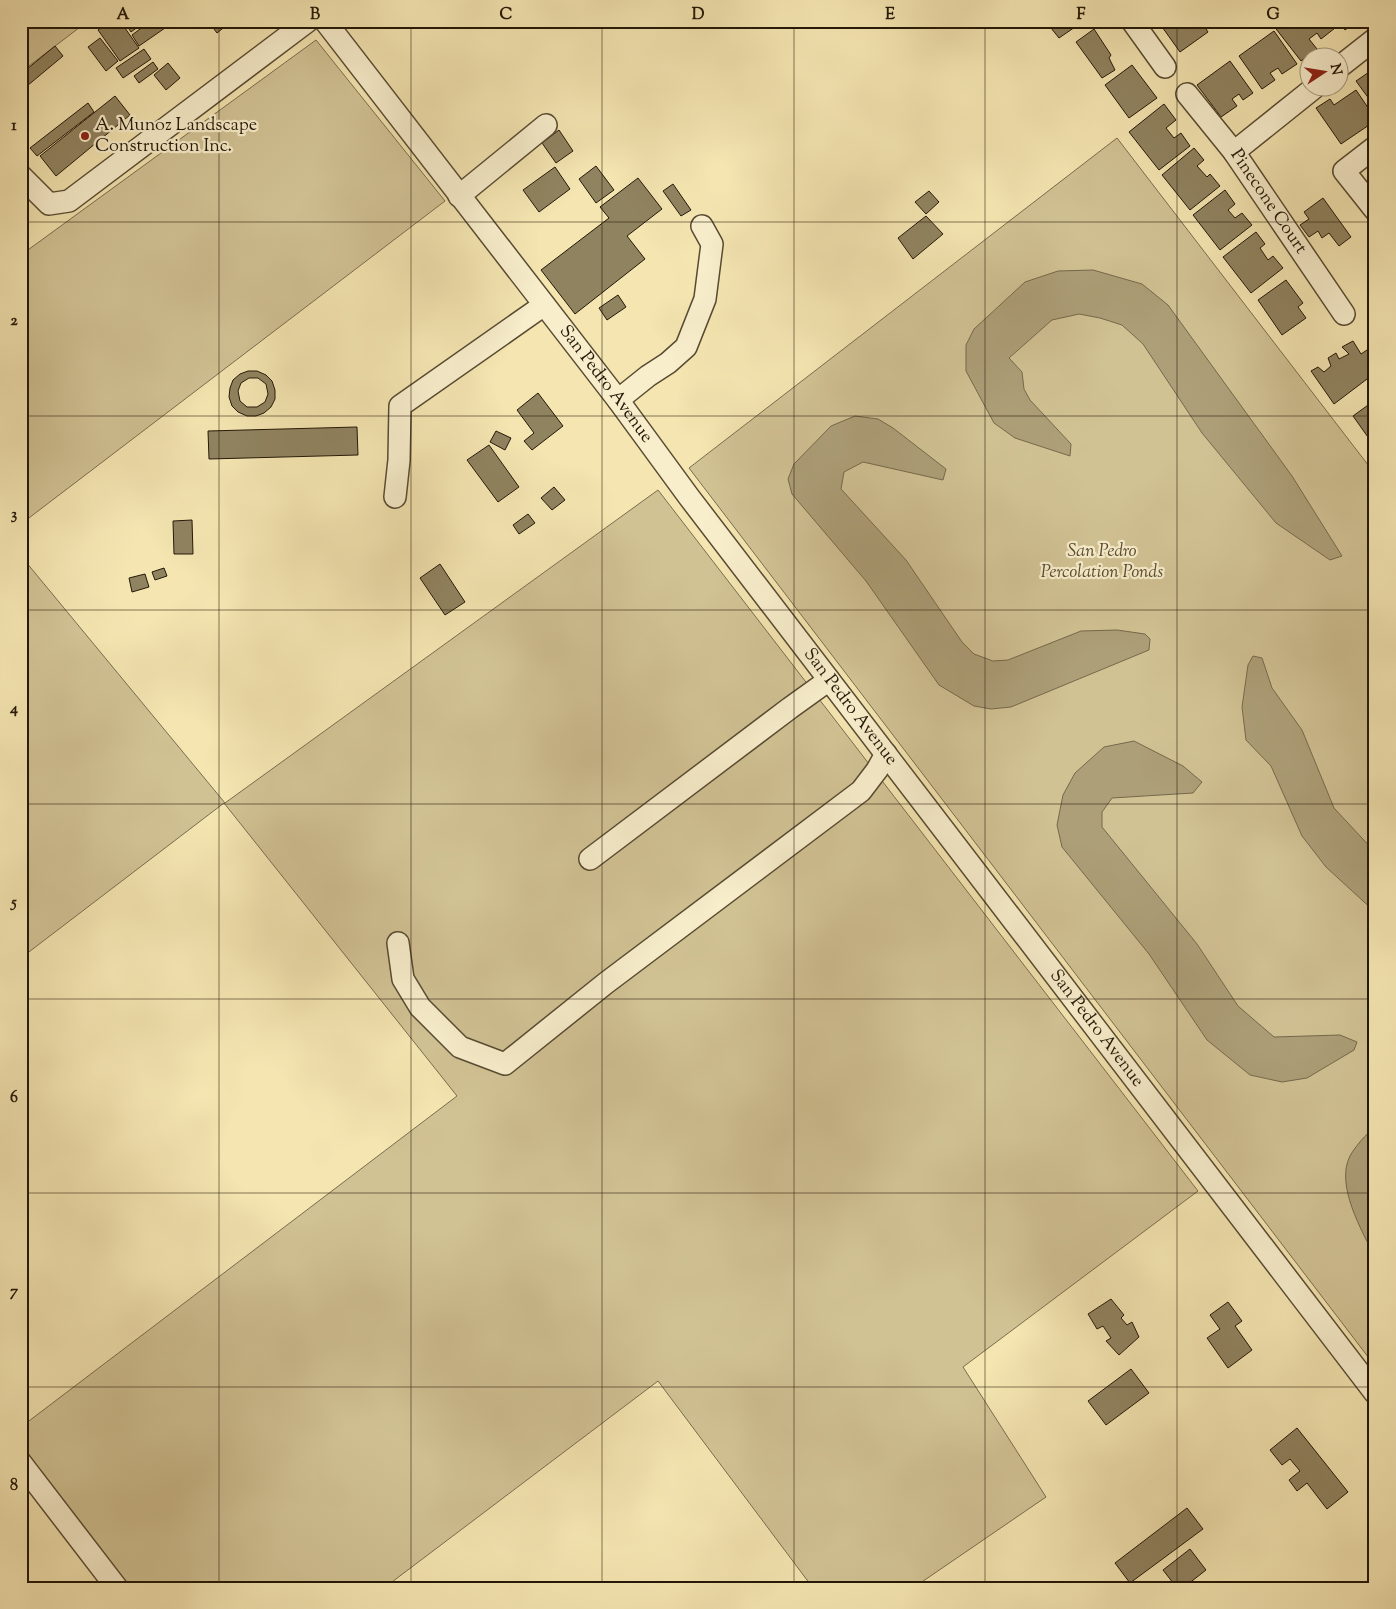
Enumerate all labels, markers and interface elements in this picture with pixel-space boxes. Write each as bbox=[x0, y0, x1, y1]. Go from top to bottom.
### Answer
text: A bbox=[117, 4, 130, 27]
text: B bbox=[310, 4, 320, 27]
text: C bbox=[500, 4, 513, 27]
text: D bbox=[692, 4, 705, 27]
text: E bbox=[885, 4, 895, 27]
text: F bbox=[1077, 4, 1086, 27]
text: G bbox=[1266, 4, 1280, 27]
north arrow bbox=[1298, 48, 1348, 98]
text: N bbox=[1324, 62, 1346, 77]
place label: A. Munoz Landscape Construction Inc. bbox=[95, 113, 257, 160]
text: 1 bbox=[11, 115, 17, 138]
marker: A. Munoz Landscape Construction Inc. bbox=[79, 130, 91, 142]
street label: Pinecone Court bbox=[1223, 144, 1313, 260]
text: 2 bbox=[10, 310, 18, 333]
street label: San Pedro Avenue bbox=[552, 320, 659, 449]
text: 3 bbox=[11, 504, 18, 527]
park label: San Pedro Percolation Ponds bbox=[1041, 539, 1163, 586]
street label: San Pedro Avenue bbox=[796, 643, 903, 771]
text: 4 bbox=[9, 698, 18, 721]
text: 5 bbox=[9, 892, 17, 915]
street label: San Pedro Avenue bbox=[1043, 965, 1150, 1093]
text: 6 bbox=[10, 1087, 18, 1110]
text: 7 bbox=[10, 1281, 19, 1304]
text: 8 bbox=[10, 1475, 18, 1498]

